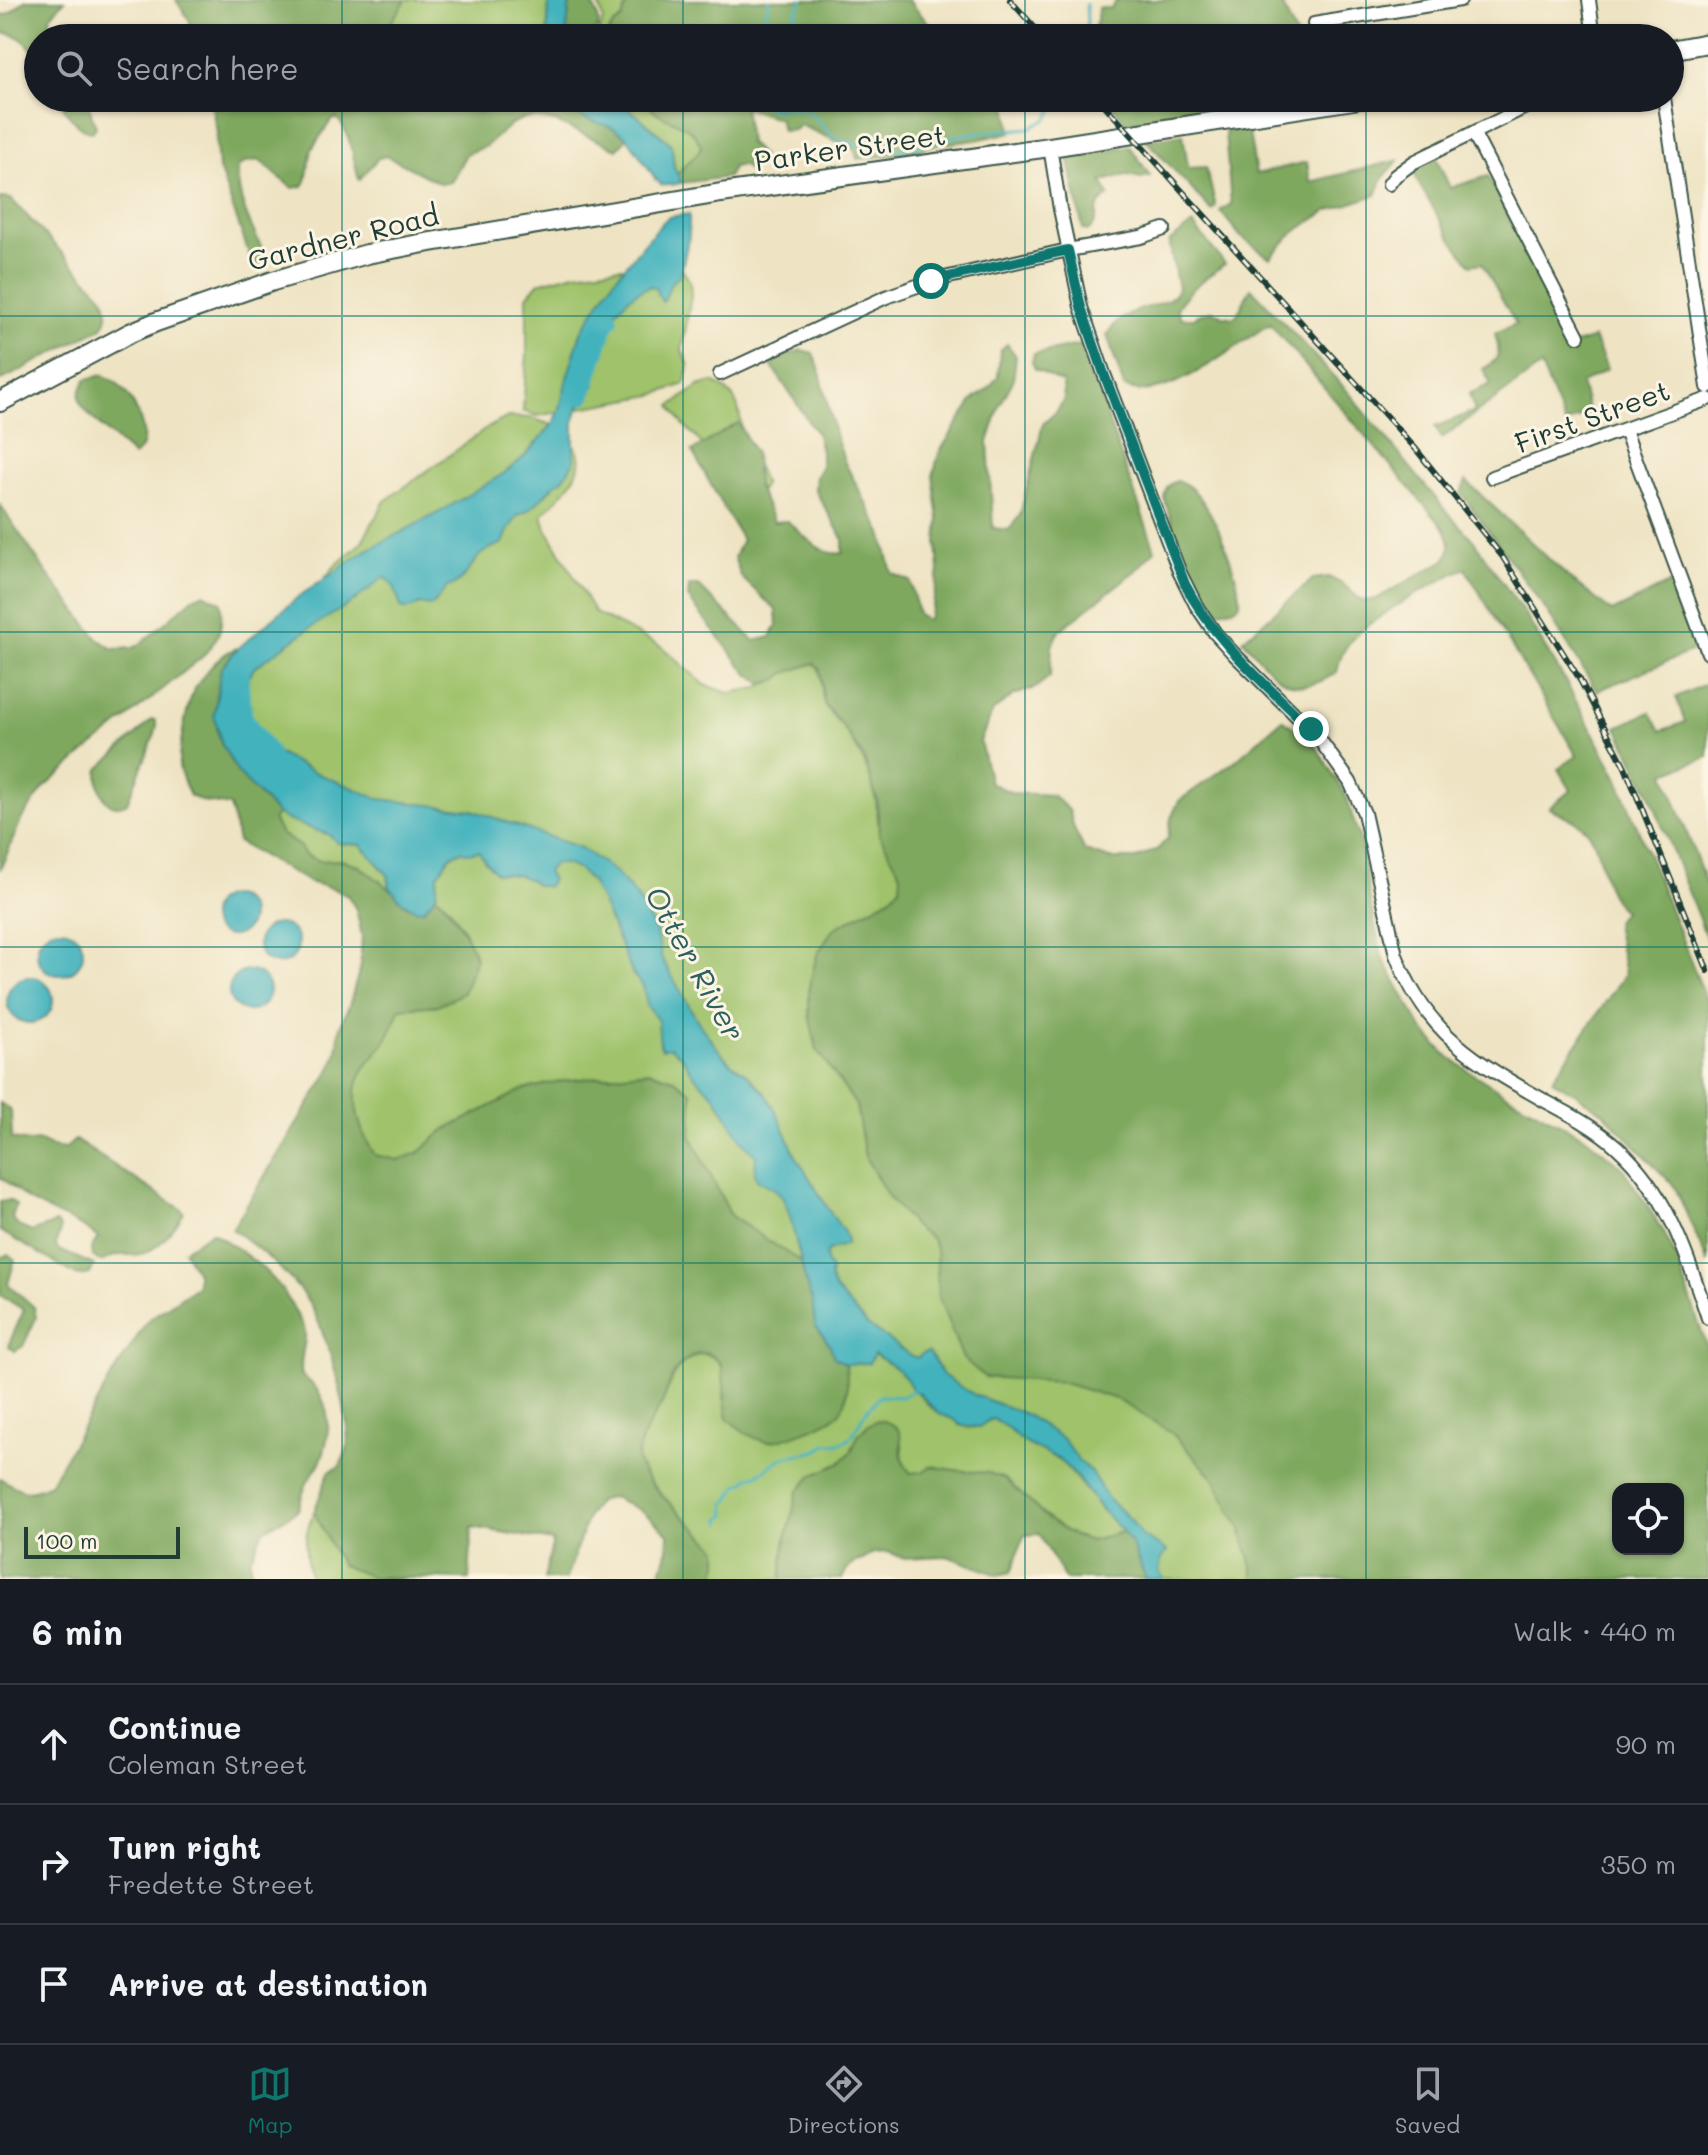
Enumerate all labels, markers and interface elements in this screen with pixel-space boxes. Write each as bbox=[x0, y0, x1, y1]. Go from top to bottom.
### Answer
search box bbox=[24, 24, 1684, 112]
icon: search bbox=[52, 46, 96, 90]
text: Search here bbox=[116, 48, 299, 88]
street label: Parker Street bbox=[752, 116, 948, 178]
street label: Gardner Road bbox=[244, 196, 442, 278]
route start bbox=[913, 263, 949, 299]
street label: First Street bbox=[1510, 371, 1674, 461]
route end bbox=[1293, 711, 1329, 747]
water label: Otter River bbox=[637, 878, 755, 1048]
map controls bbox=[1612, 1483, 1684, 1555]
button: locate bbox=[1612, 1483, 1684, 1555]
scale bar bbox=[24, 1523, 180, 1559]
text: 100 m bbox=[36, 1526, 98, 1555]
text: 6 min bbox=[32, 1609, 123, 1654]
text: Walk · 440 m bbox=[1513, 1614, 1676, 1648]
text: Continue bbox=[108, 1707, 241, 1747]
icon: ahead bbox=[32, 1722, 76, 1766]
text: 90 m bbox=[1616, 1727, 1676, 1761]
text: Coleman Street bbox=[108, 1747, 307, 1781]
text: Turn right bbox=[108, 1827, 261, 1867]
icon: right bbox=[32, 1842, 76, 1886]
text: 350 m bbox=[1601, 1847, 1676, 1881]
text: Fredette Street bbox=[108, 1867, 314, 1901]
icon: arrive bbox=[32, 1962, 76, 2006]
text: Arrive at destination bbox=[108, 1964, 428, 2004]
tab: Map bbox=[248, 2062, 293, 2139]
tab: Directions bbox=[788, 2062, 900, 2139]
tab: Saved bbox=[1395, 2062, 1460, 2139]

